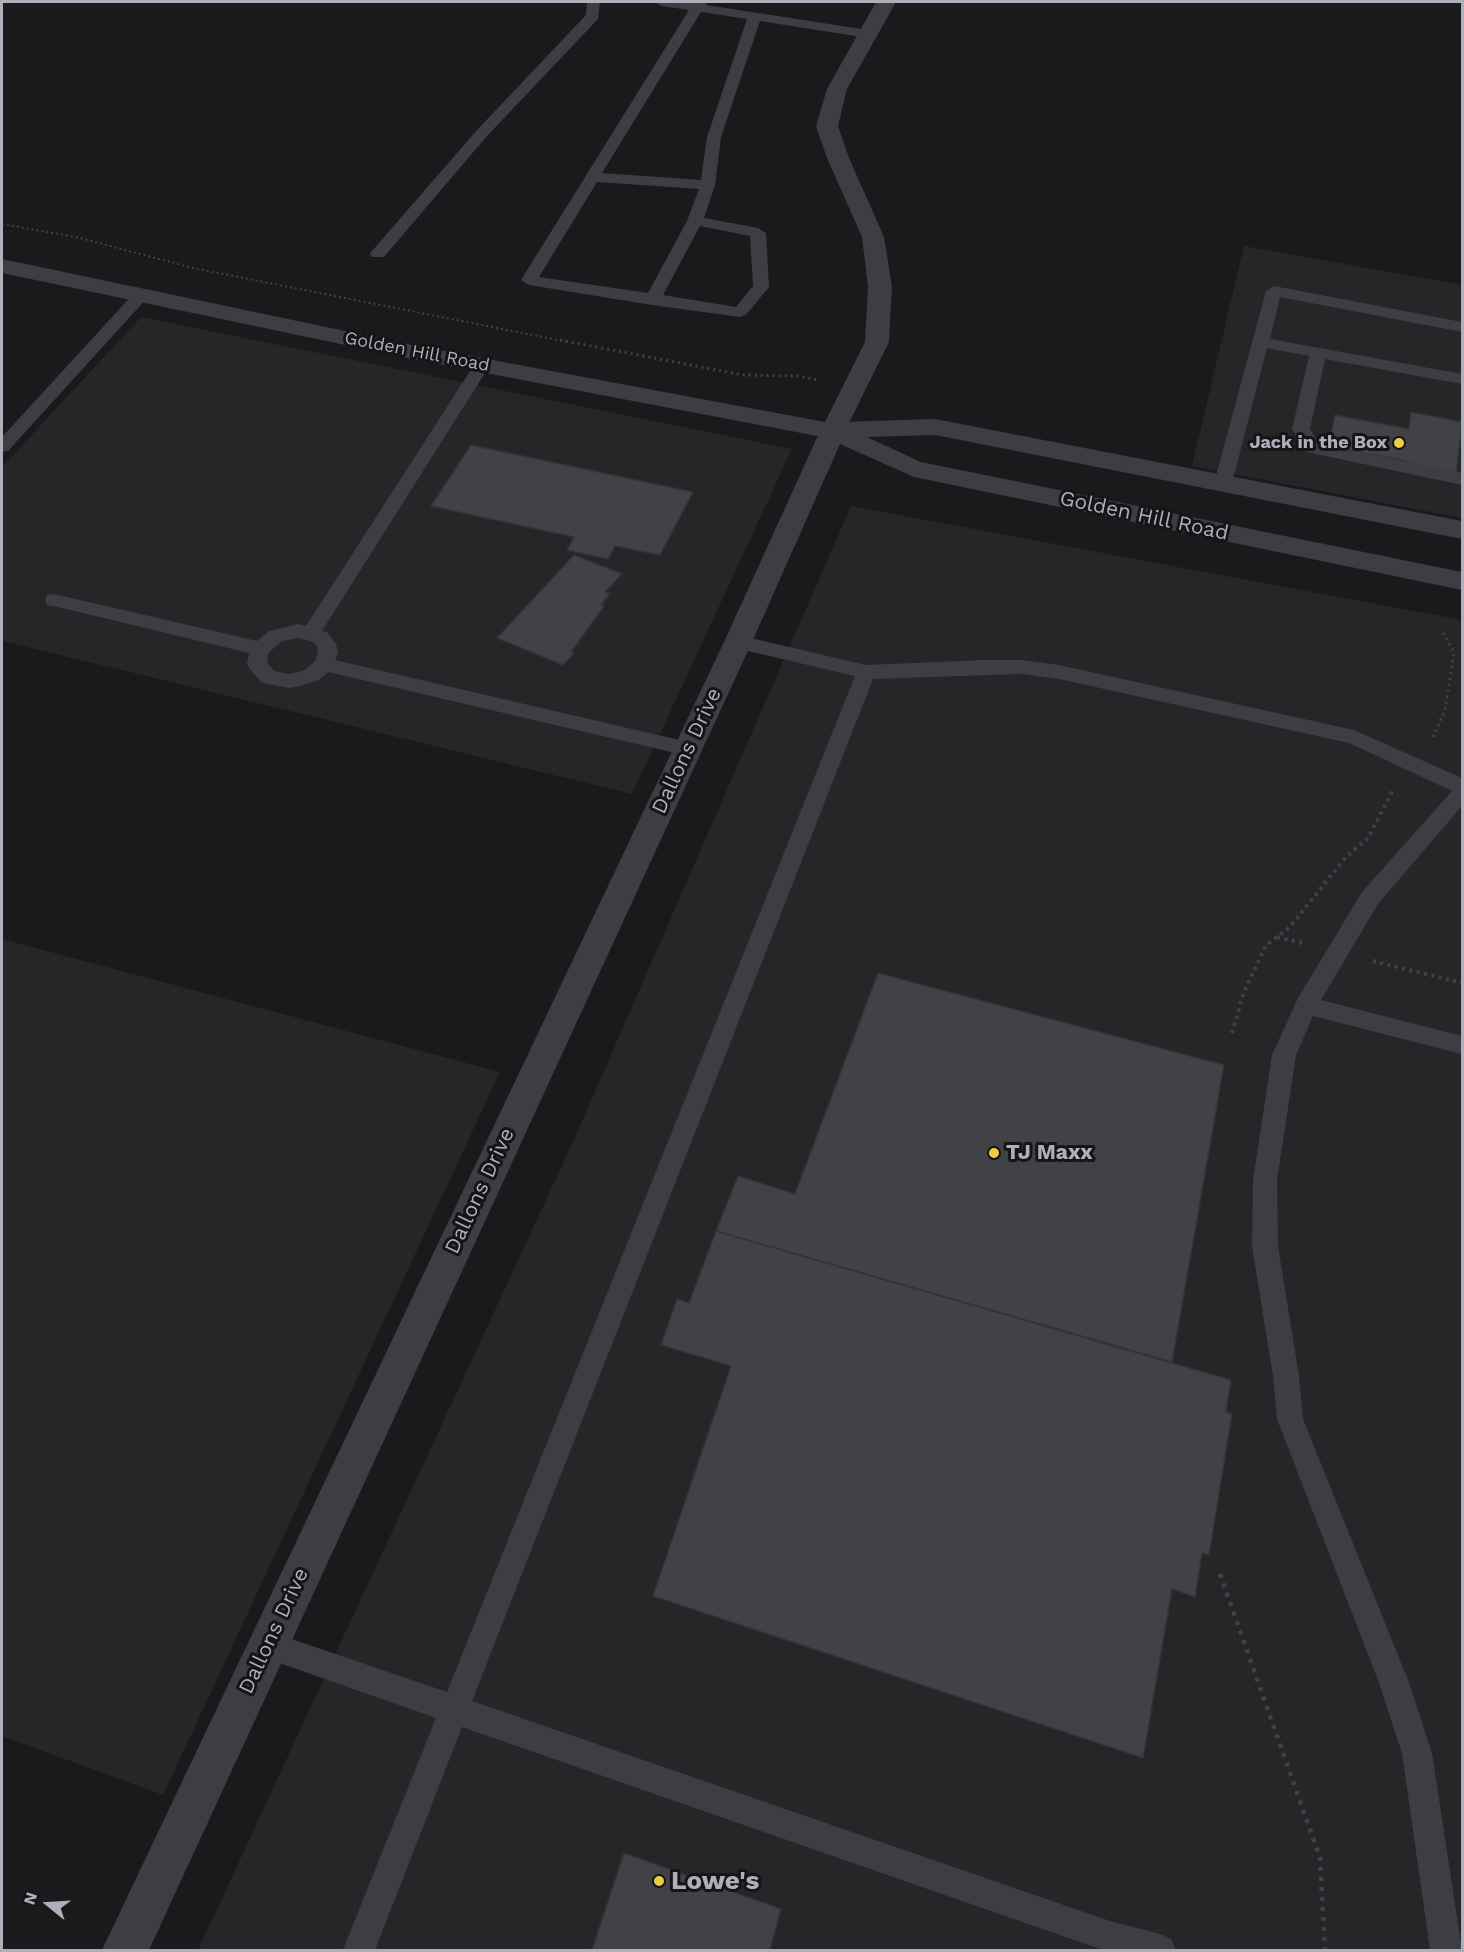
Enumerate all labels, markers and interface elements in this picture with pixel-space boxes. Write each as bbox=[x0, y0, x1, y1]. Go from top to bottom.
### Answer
street label: Golden Hill Road bbox=[343, 327, 491, 377]
place label: Jack in the Box bbox=[1250, 432, 1387, 454]
marker: Jack in the Box bbox=[1392, 436, 1406, 450]
street label: Golden Hill Road bbox=[1057, 486, 1231, 546]
street label: Dallons Drive bbox=[647, 684, 727, 818]
street label: Dallons Drive bbox=[440, 1124, 520, 1258]
place label: TJ Maxx bbox=[1006, 1140, 1093, 1166]
marker: TJ Maxx bbox=[987, 1146, 1001, 1160]
street label: Dallons Drive bbox=[234, 1564, 314, 1698]
place label: Lowe's bbox=[671, 1865, 759, 1897]
north arrow bbox=[18, 1874, 78, 1934]
marker: Lowe's bbox=[652, 1874, 666, 1888]
text: N bbox=[20, 1890, 41, 1907]

